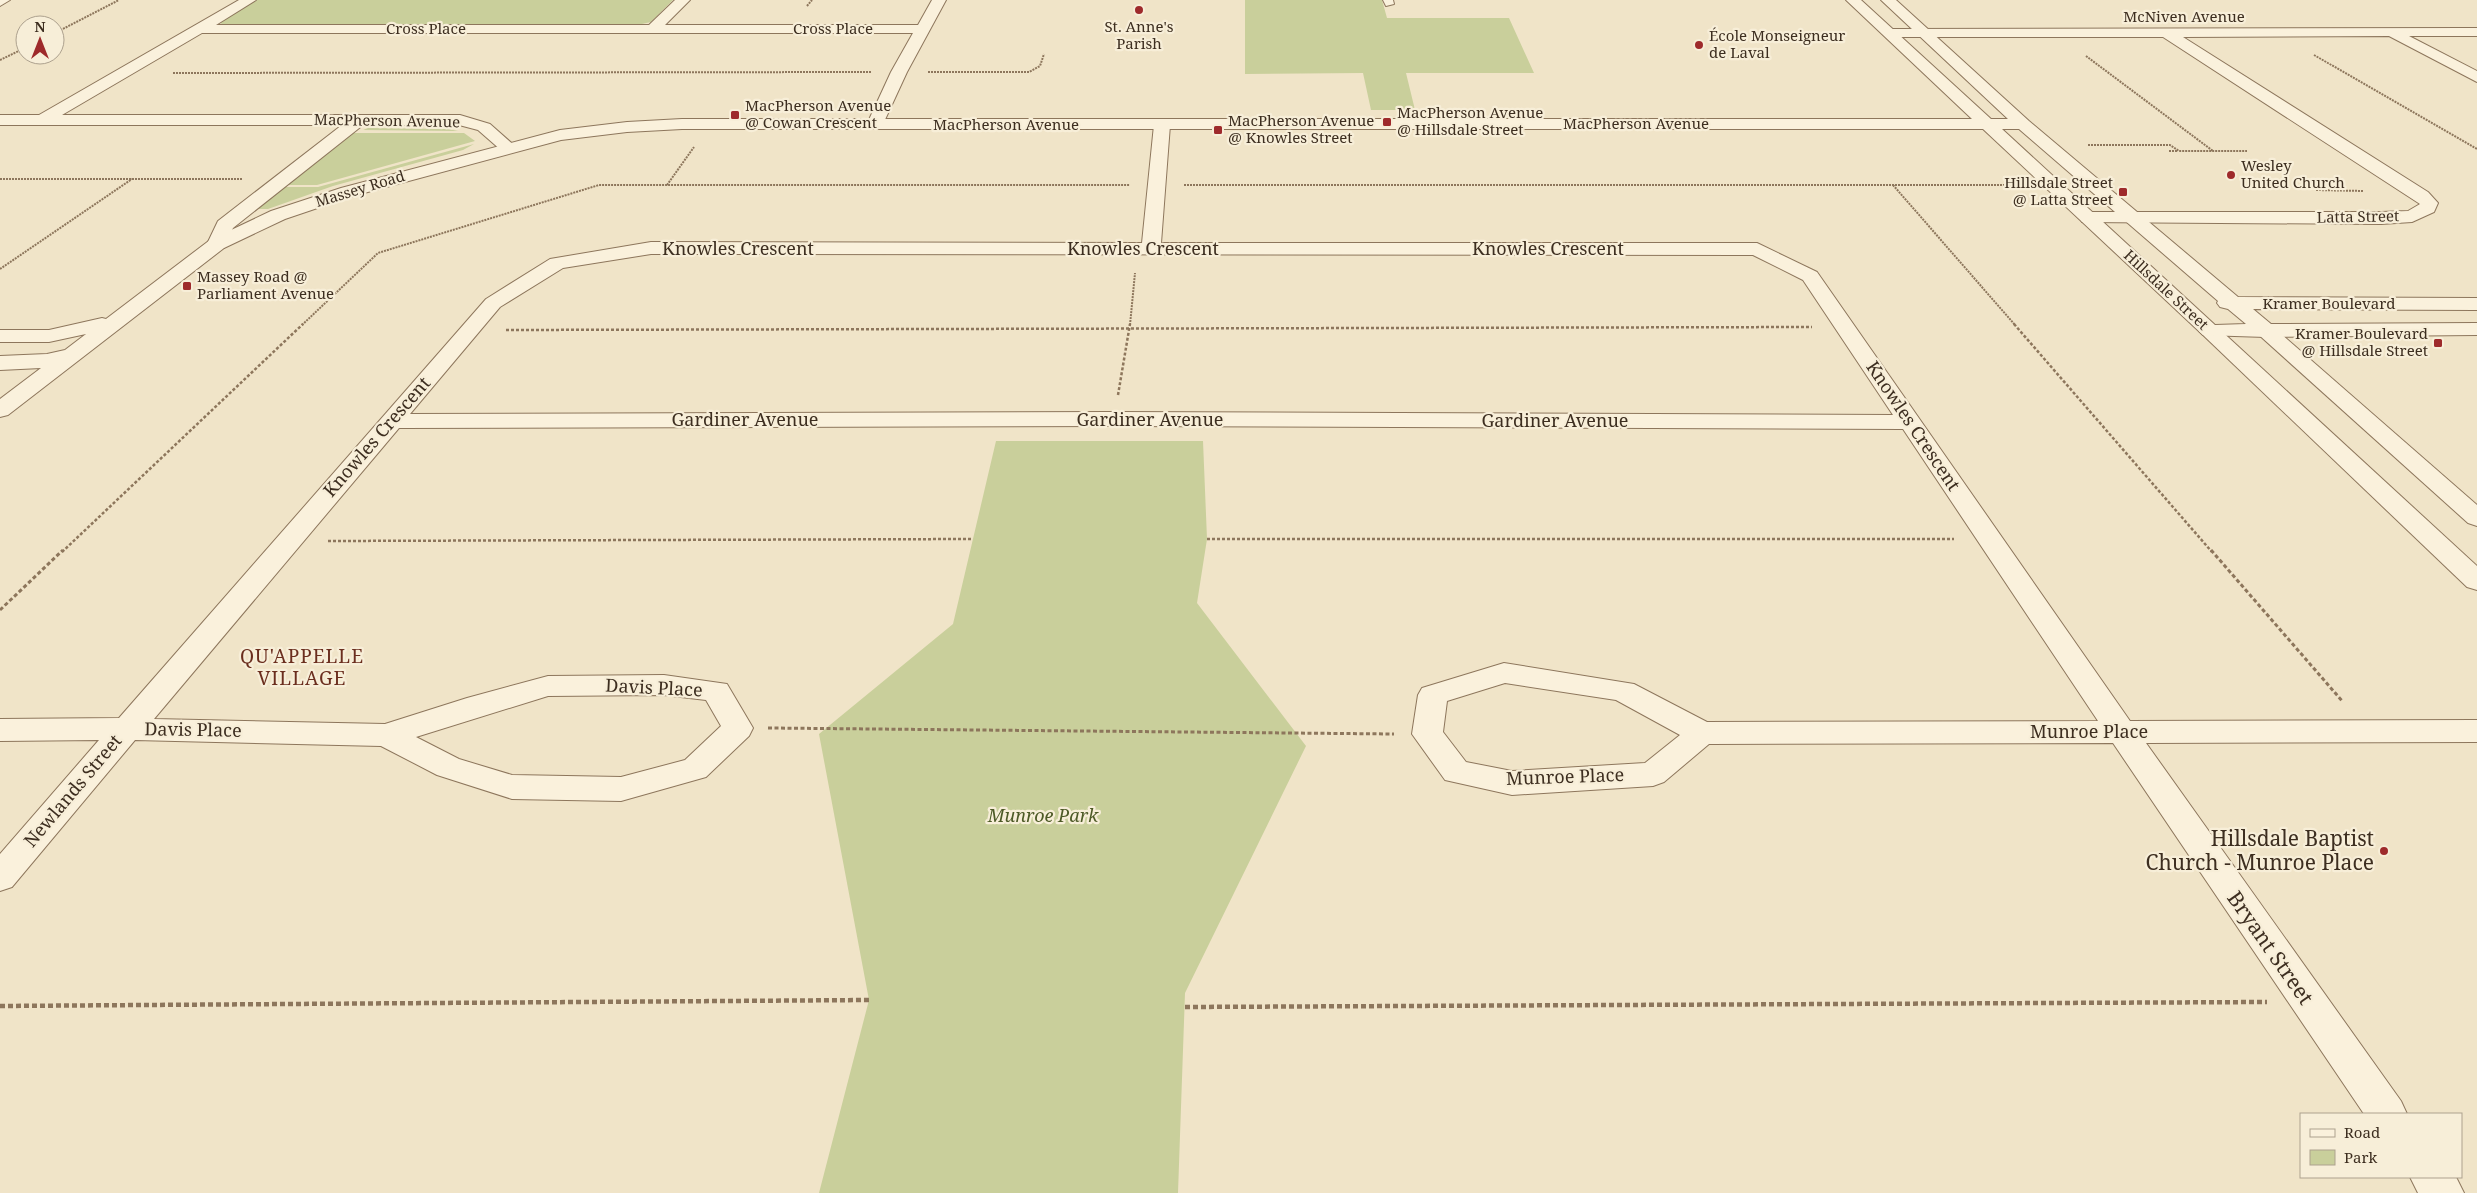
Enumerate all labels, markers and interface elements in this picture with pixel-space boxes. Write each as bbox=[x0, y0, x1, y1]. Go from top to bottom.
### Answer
marker: St. Anne's Parish bbox=[1133, 4, 1145, 16]
street label: McNiven Avenue bbox=[2123, 6, 2245, 26]
north arrow bbox=[15, 15, 65, 65]
place label: St. Anne's Parish bbox=[1104, 16, 1174, 53]
text: N bbox=[34, 17, 46, 36]
street label: Cross Place bbox=[386, 18, 466, 38]
street label: Cross Place bbox=[793, 18, 873, 38]
place label: École Monseigneur de Laval bbox=[1709, 25, 1845, 62]
marker: École Monseigneur de Laval bbox=[1693, 39, 1705, 51]
place label: MacPherson Avenue @ Cowan Crescent bbox=[745, 95, 891, 132]
place label: MacPherson Avenue @ Hillsdale Street bbox=[1397, 102, 1543, 139]
street label: MacPherson Avenue bbox=[314, 109, 460, 131]
marker: MacPherson Avenue @ Cowan Crescent bbox=[729, 109, 741, 121]
place label: MacPherson Avenue @ Knowles Street bbox=[1228, 110, 1374, 147]
street label: MacPherson Avenue bbox=[1563, 113, 1709, 133]
street label: MacPherson Avenue bbox=[933, 114, 1079, 134]
marker: MacPherson Avenue @ Hillsdale Street bbox=[1381, 116, 1393, 128]
marker: MacPherson Avenue @ Knowles Street bbox=[1212, 124, 1224, 136]
place label: Wesley United Church bbox=[2241, 155, 2345, 192]
street label: Massey Road bbox=[313, 165, 407, 211]
marker: Wesley United Church bbox=[2225, 169, 2237, 181]
place label: Hillsdale Street @ Latta Street bbox=[2004, 172, 2113, 209]
marker: Hillsdale Street @ Latta Street bbox=[2117, 186, 2129, 198]
street label: Latta Street bbox=[2317, 205, 2399, 227]
street label: Knowles Crescent bbox=[662, 236, 814, 260]
street label: Knowles Crescent bbox=[1067, 236, 1219, 260]
street label: Knowles Crescent bbox=[1472, 236, 1624, 260]
street label: Hillsdale Street bbox=[2120, 245, 2213, 334]
place label: Massey Road @ Parliament Avenue bbox=[197, 266, 334, 303]
marker: Massey Road @ Parliament Avenue bbox=[181, 280, 193, 292]
street label: Kramer Boulevard bbox=[2263, 293, 2395, 313]
place label: Kramer Boulevard @ Hillsdale Street bbox=[2295, 323, 2428, 360]
marker: Kramer Boulevard @ Hillsdale Street bbox=[2432, 337, 2444, 349]
street label: Knowles Crescent bbox=[1861, 356, 1966, 495]
street label: Knowles Crescent bbox=[317, 371, 435, 502]
street label: Gardiner Avenue bbox=[671, 407, 819, 431]
street label: Gardiner Avenue bbox=[1076, 407, 1224, 431]
street label: Gardiner Avenue bbox=[1481, 408, 1629, 432]
district label: QU'APPELLE VILLAGE bbox=[240, 643, 364, 691]
street label: Davis Place bbox=[605, 672, 703, 702]
street label: Davis Place bbox=[144, 716, 242, 742]
street label: Munroe Place bbox=[2030, 719, 2148, 743]
street label: Newlands Street bbox=[18, 729, 127, 852]
street label: Munroe Place bbox=[1505, 762, 1624, 790]
park label: Munroe Park bbox=[987, 803, 1099, 827]
place label: Hillsdale Baptist Church - Munroe Place bbox=[2146, 824, 2374, 876]
marker: Hillsdale Baptist Church - Munroe Place bbox=[2378, 845, 2390, 857]
street label: Bryant Street bbox=[2221, 885, 2320, 1010]
legend bbox=[2300, 1113, 2462, 1178]
text: Road bbox=[2344, 1122, 2380, 1142]
text: Park bbox=[2344, 1147, 2378, 1167]

